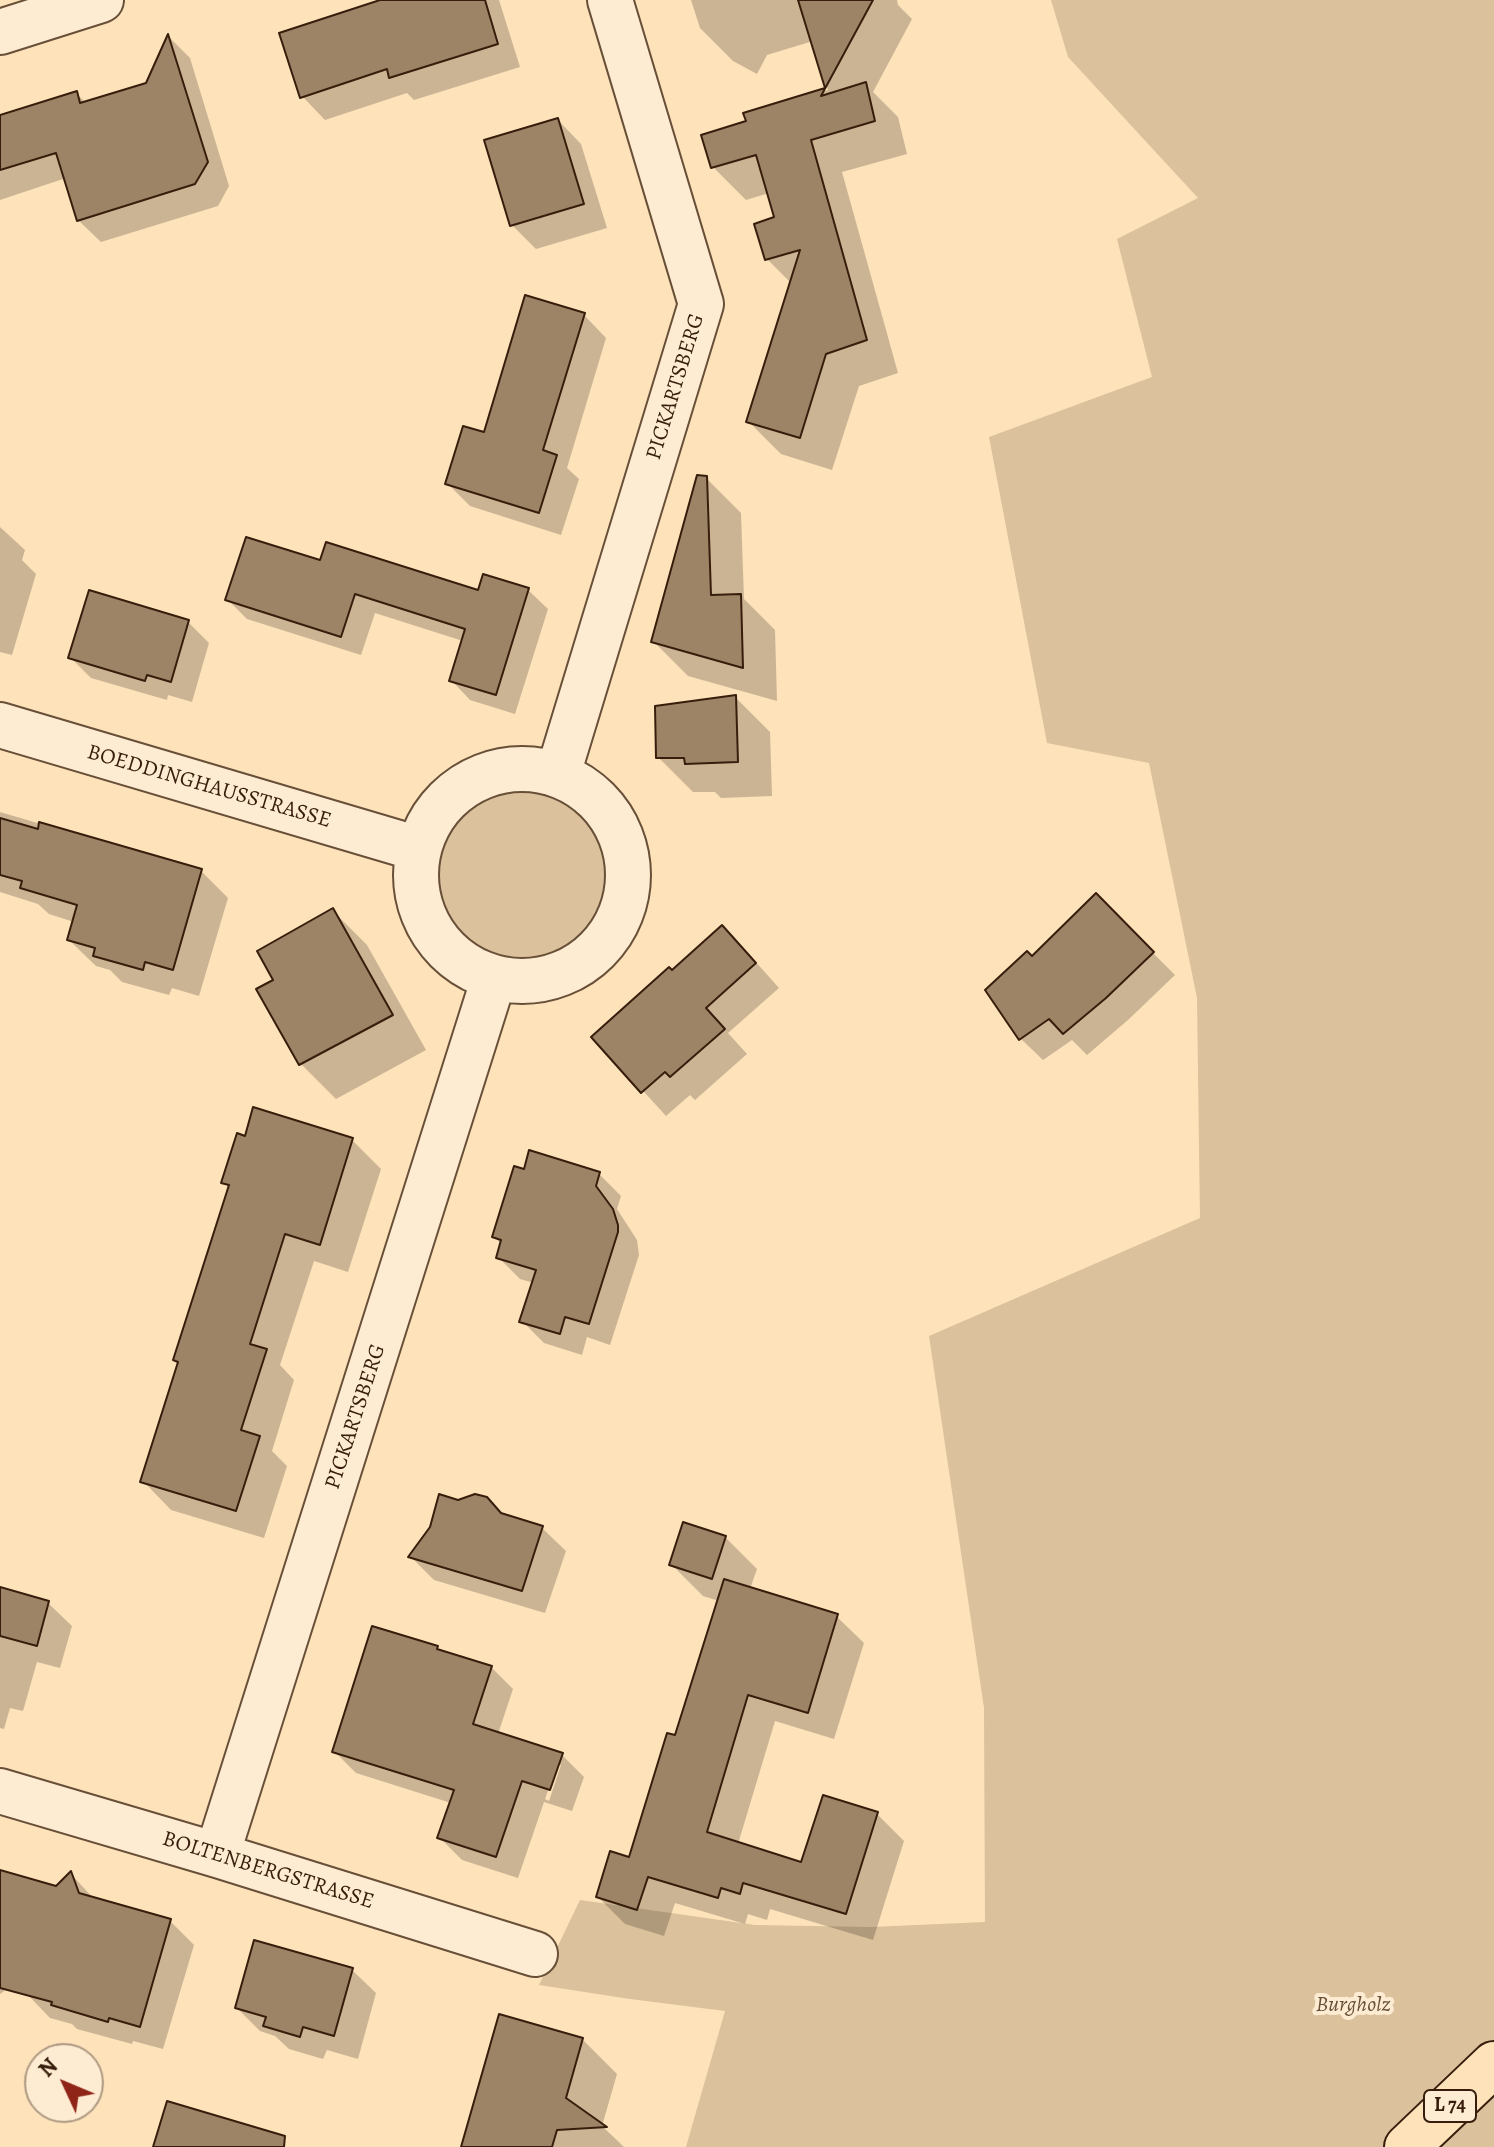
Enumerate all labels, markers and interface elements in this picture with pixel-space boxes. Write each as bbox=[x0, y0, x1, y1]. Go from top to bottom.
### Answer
street label: PICKARTSBERG bbox=[641, 311, 711, 463]
street label: BOEDDINGHAUSSTRASSE bbox=[84, 739, 334, 835]
street label: PICKARTSBERG bbox=[320, 1341, 392, 1493]
street label: BOLTENBERGSTRASSE bbox=[159, 1826, 377, 1916]
park label: Burgholz bbox=[1316, 1993, 1390, 2019]
north arrow bbox=[24, 2043, 104, 2123]
text: N bbox=[32, 2052, 65, 2084]
road number: L 74 bbox=[1424, 2090, 1476, 2122]

